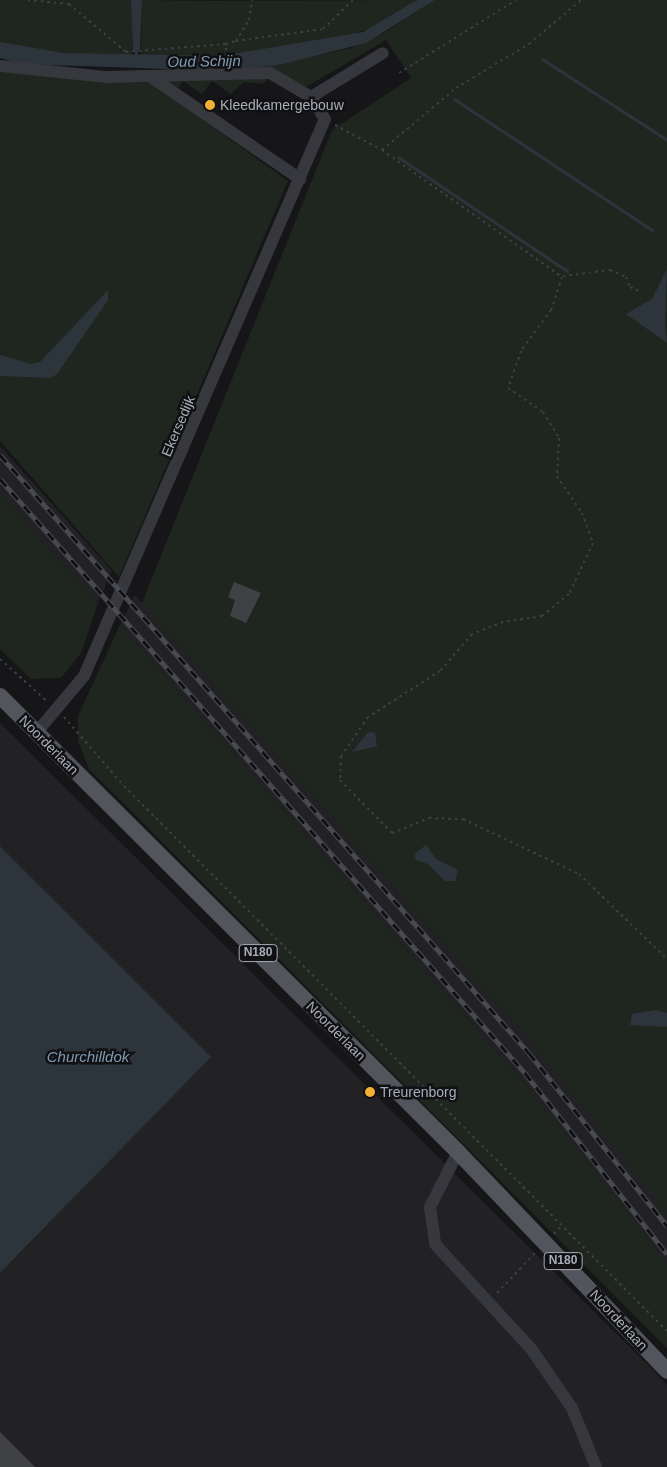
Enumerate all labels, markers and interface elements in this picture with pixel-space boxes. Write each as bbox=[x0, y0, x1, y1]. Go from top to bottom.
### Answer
water label: Oud Schijn bbox=[167, 51, 241, 71]
place label: Kleedkamergebouw bbox=[220, 97, 344, 113]
marker: Kleedkamergebouw bbox=[204, 99, 216, 111]
street label: Ekersedijk bbox=[158, 393, 198, 459]
street label: Noorderlaan bbox=[16, 712, 82, 778]
road number: N180 bbox=[238, 944, 278, 962]
street label: Noorderlaan bbox=[303, 998, 369, 1064]
water label: Churchilldok bbox=[47, 1048, 129, 1066]
place label: Treurenborg bbox=[380, 1084, 457, 1100]
marker: Treurenborg bbox=[364, 1086, 376, 1098]
road number: N180 bbox=[543, 1252, 583, 1270]
street label: Noorderlaan bbox=[587, 1286, 651, 1354]

